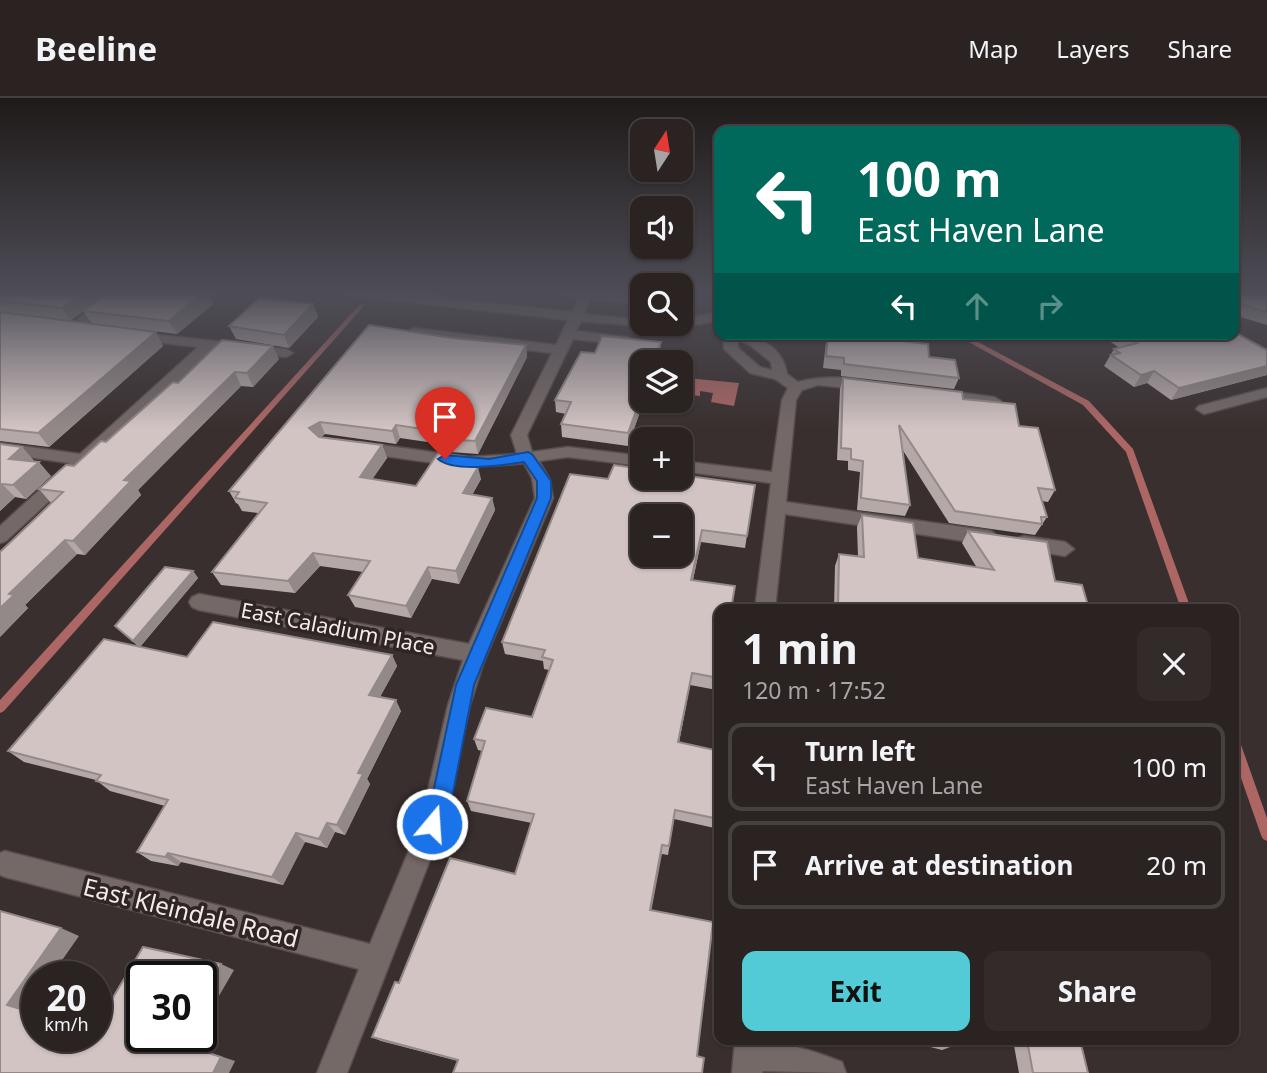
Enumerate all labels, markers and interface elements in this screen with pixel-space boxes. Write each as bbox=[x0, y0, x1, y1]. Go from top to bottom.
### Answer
text: Beeline bbox=[35, 26, 157, 71]
text: Map bbox=[968, 32, 1018, 65]
text: Layers bbox=[1056, 32, 1130, 65]
text: Share bbox=[1168, 32, 1232, 65]
north arrow bbox=[630, 119, 693, 182]
map controls bbox=[630, 119, 693, 567]
text: 100 m bbox=[857, 145, 1002, 211]
icon: left bbox=[742, 154, 833, 245]
button: sound bbox=[630, 196, 693, 259]
text: East Haven Lane bbox=[857, 208, 1105, 251]
button: search bbox=[630, 273, 693, 336]
icon: left bbox=[885, 287, 923, 325]
icon: ahead bbox=[958, 287, 996, 325]
icon: right bbox=[1031, 287, 1069, 325]
button: layers bbox=[630, 350, 693, 413]
pin bbox=[415, 387, 475, 459]
icon: arrive bbox=[426, 398, 464, 436]
button: + bbox=[630, 427, 693, 490]
button: − bbox=[630, 504, 693, 567]
street label: East Caladium Place bbox=[239, 595, 437, 661]
text: 1 min bbox=[742, 619, 858, 676]
button: close bbox=[1137, 627, 1211, 701]
text: 120 m · 17:52 bbox=[742, 674, 886, 706]
text: Turn left bbox=[805, 733, 916, 769]
icon: left bbox=[746, 748, 784, 786]
text: 100 m bbox=[1131, 749, 1207, 785]
text: East Haven Lane bbox=[805, 769, 983, 801]
position arrow bbox=[395, 787, 469, 861]
icon: arrive bbox=[746, 846, 784, 884]
text: Arrive at destination bbox=[805, 847, 1074, 883]
text: 20 m bbox=[1146, 847, 1207, 883]
street label: East Kleindale Road bbox=[80, 869, 302, 955]
button: Exit bbox=[742, 951, 970, 1031]
button: Share bbox=[984, 951, 1211, 1031]
speed limit sign: 30 bbox=[126, 961, 217, 1052]
text: 20 bbox=[46, 974, 87, 1021]
text: km/h bbox=[44, 1012, 89, 1036]

